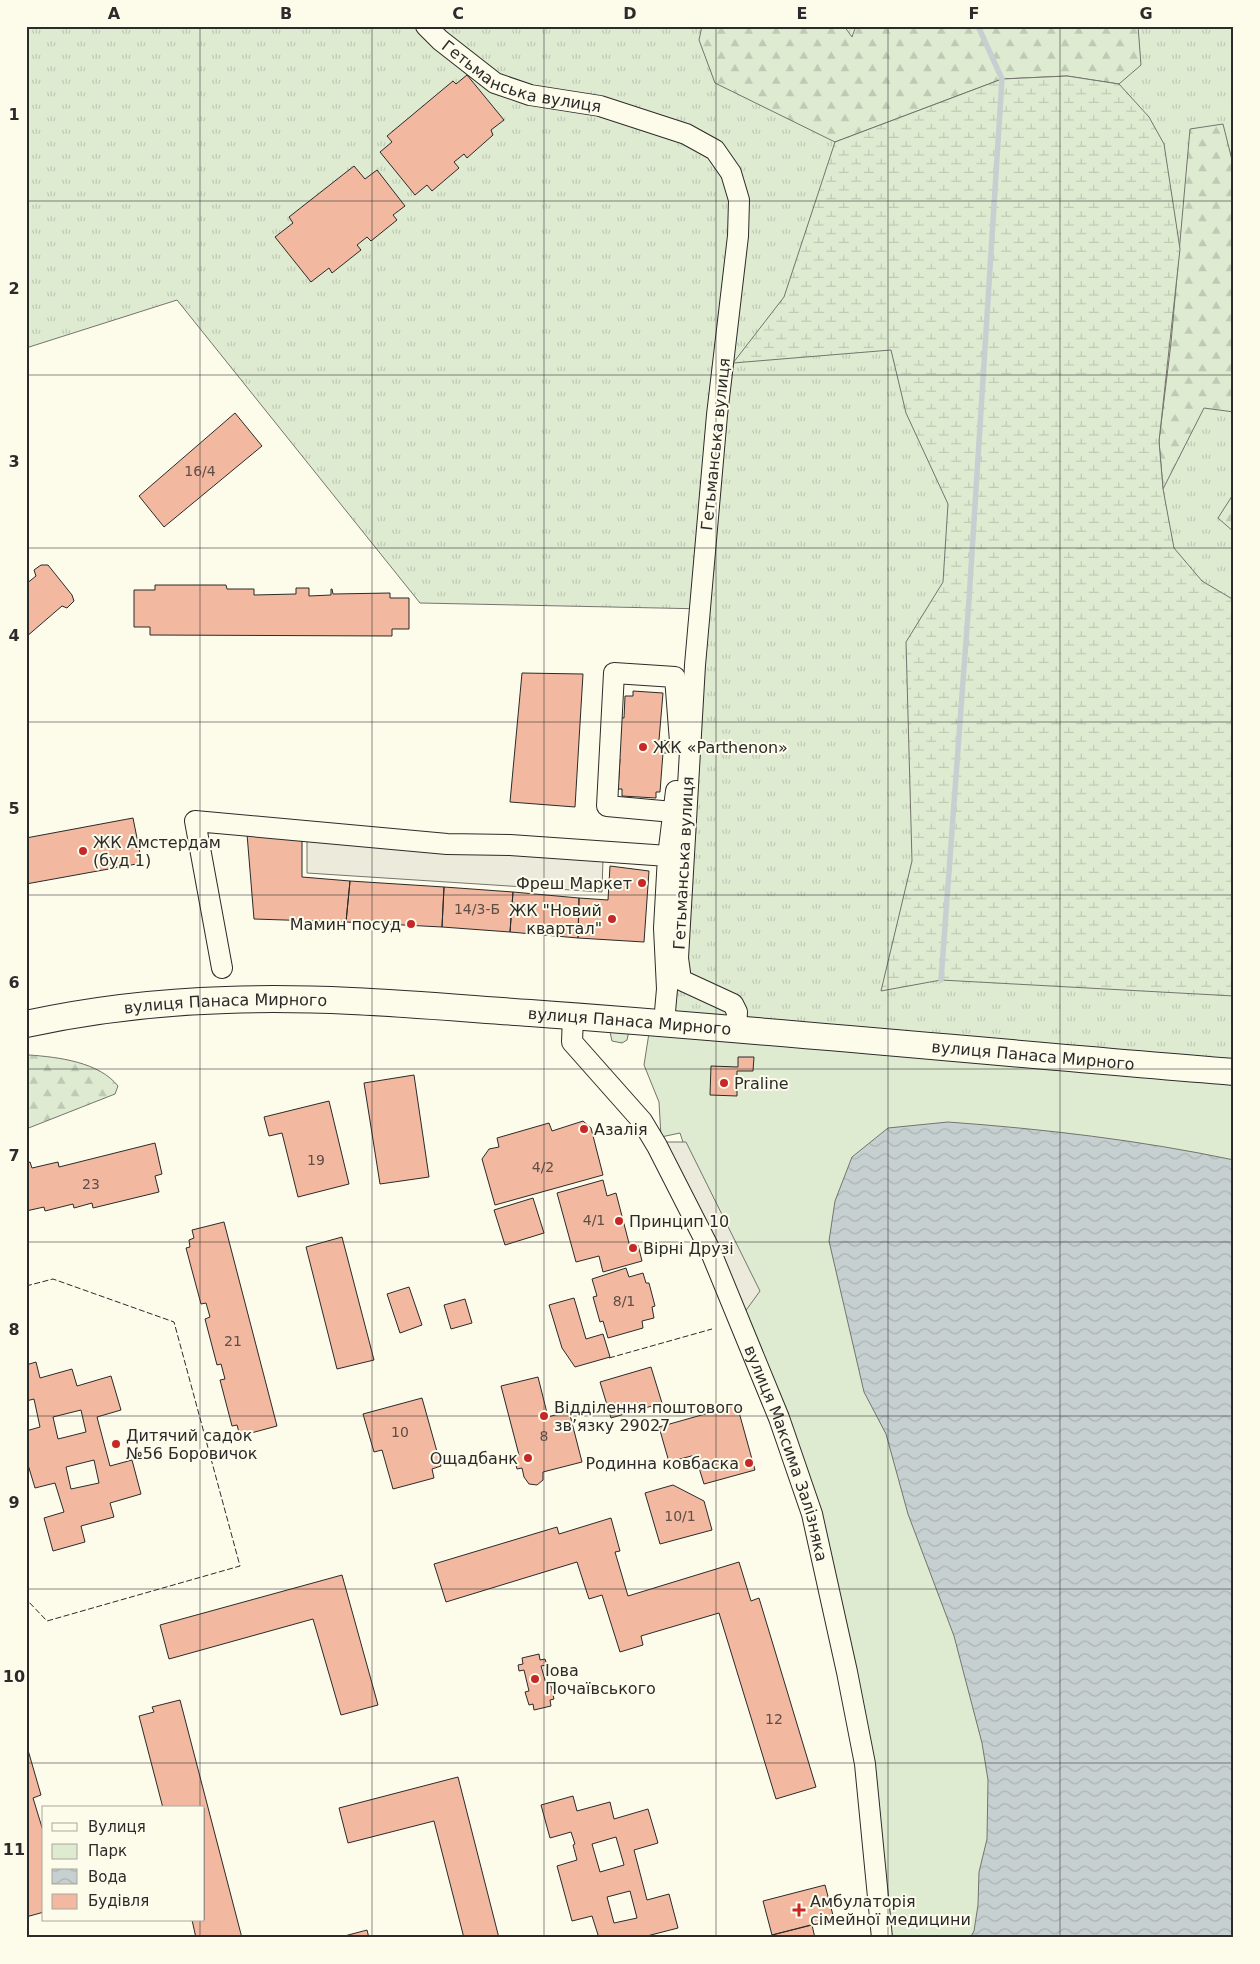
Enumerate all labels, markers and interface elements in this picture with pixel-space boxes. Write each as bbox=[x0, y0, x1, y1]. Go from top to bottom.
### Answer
text: A bbox=[108, 4, 121, 23]
text: B bbox=[280, 4, 292, 23]
text: C bbox=[452, 4, 464, 23]
text: D bbox=[623, 4, 637, 23]
text: E bbox=[797, 4, 807, 23]
text: F bbox=[969, 4, 979, 23]
text: G bbox=[1139, 4, 1153, 23]
street label: Гетьманська вулиця bbox=[438, 36, 603, 116]
text: 1 bbox=[8, 105, 20, 124]
text: 2 bbox=[8, 279, 20, 298]
street label: Гетьманська вулиця bbox=[697, 357, 734, 531]
text: 3 bbox=[8, 452, 20, 471]
house number: 16/4 bbox=[184, 463, 216, 479]
text: 4 bbox=[8, 626, 20, 645]
place label: ЖК «Parthenon» bbox=[653, 738, 788, 757]
marker: ЖК «Parthenon» bbox=[637, 741, 649, 753]
street label: Гетьманська вулиця bbox=[669, 776, 698, 950]
text: 5 bbox=[8, 799, 20, 818]
place label: ЖК Амстердам (буд 1) bbox=[93, 833, 221, 870]
marker: ЖК Амстердам (буд 1) bbox=[77, 845, 89, 857]
place label: Фреш Маркет bbox=[516, 874, 632, 893]
marker: Фреш Маркет bbox=[636, 877, 648, 889]
house number: 14/3-Б bbox=[454, 901, 500, 917]
place label: ЖК "Новий квартал" bbox=[509, 901, 602, 938]
marker: ЖК "Новий квартал" bbox=[606, 913, 618, 925]
place label: Мамин посуд bbox=[290, 915, 401, 934]
marker: Мамин посуд bbox=[405, 918, 417, 930]
text: 6 bbox=[8, 973, 20, 992]
street label: вулиця Панаса Мирного bbox=[123, 990, 327, 1018]
street label: вулиця Панаса Мирного bbox=[527, 1004, 732, 1039]
street label: вулиця Панаса Мирного bbox=[931, 1037, 1135, 1074]
place label: Praline bbox=[734, 1074, 789, 1093]
marker: Praline bbox=[718, 1077, 730, 1089]
place label: Азалія bbox=[594, 1120, 648, 1139]
marker: Азалія bbox=[578, 1123, 590, 1135]
text: 7 bbox=[8, 1146, 20, 1165]
house number: 19 bbox=[307, 1152, 325, 1168]
house number: 4/2 bbox=[532, 1159, 554, 1175]
house number: 23 bbox=[82, 1176, 100, 1192]
house number: 4/1 bbox=[583, 1212, 605, 1228]
place label: Принцип 10 bbox=[629, 1212, 729, 1231]
marker: Принцип 10 bbox=[613, 1215, 625, 1227]
place label: Вірні Друзі bbox=[643, 1239, 734, 1258]
marker: Вірні Друзі bbox=[627, 1242, 639, 1254]
house number: 8/1 bbox=[613, 1293, 635, 1309]
text: 8 bbox=[8, 1320, 20, 1339]
house number: 21 bbox=[224, 1333, 242, 1349]
street label: вулиця Максима Залізняка bbox=[740, 1343, 831, 1563]
place label: Відділення поштового зв’язку 29027 bbox=[554, 1398, 743, 1435]
marker: Відділення поштового зв’язку 29027 bbox=[538, 1410, 550, 1422]
house number: 10 bbox=[391, 1424, 409, 1440]
place label: Дитячий садок №56 Боровичок bbox=[126, 1426, 258, 1463]
house number: 8 bbox=[540, 1428, 548, 1444]
marker: Дитячий садок №56 Боровичок bbox=[110, 1438, 122, 1450]
place label: Ощадбанк bbox=[430, 1449, 518, 1468]
marker: Ощадбанк bbox=[522, 1452, 534, 1464]
place label: Родинна ковбаска bbox=[585, 1454, 739, 1473]
marker: Родинна ковбаска bbox=[743, 1457, 755, 1469]
text: 9 bbox=[8, 1493, 20, 1512]
house number: 10/1 bbox=[664, 1508, 696, 1524]
place label: Іова Почаївського bbox=[545, 1661, 656, 1698]
text: 10 bbox=[3, 1667, 25, 1686]
marker: Іова Почаївського bbox=[529, 1673, 541, 1685]
house number: 12 bbox=[765, 1711, 783, 1727]
legend bbox=[42, 1806, 205, 1922]
text: Вулиця bbox=[88, 1818, 146, 1836]
text: 11 bbox=[3, 1840, 25, 1859]
text: Парк bbox=[88, 1842, 127, 1860]
text: Вода bbox=[88, 1868, 127, 1886]
text: Будівля bbox=[88, 1892, 149, 1910]
place label: Амбулаторія сімейної медицини bbox=[810, 1892, 971, 1929]
marker: Амбулаторія сімейної медицини bbox=[792, 1903, 806, 1917]

